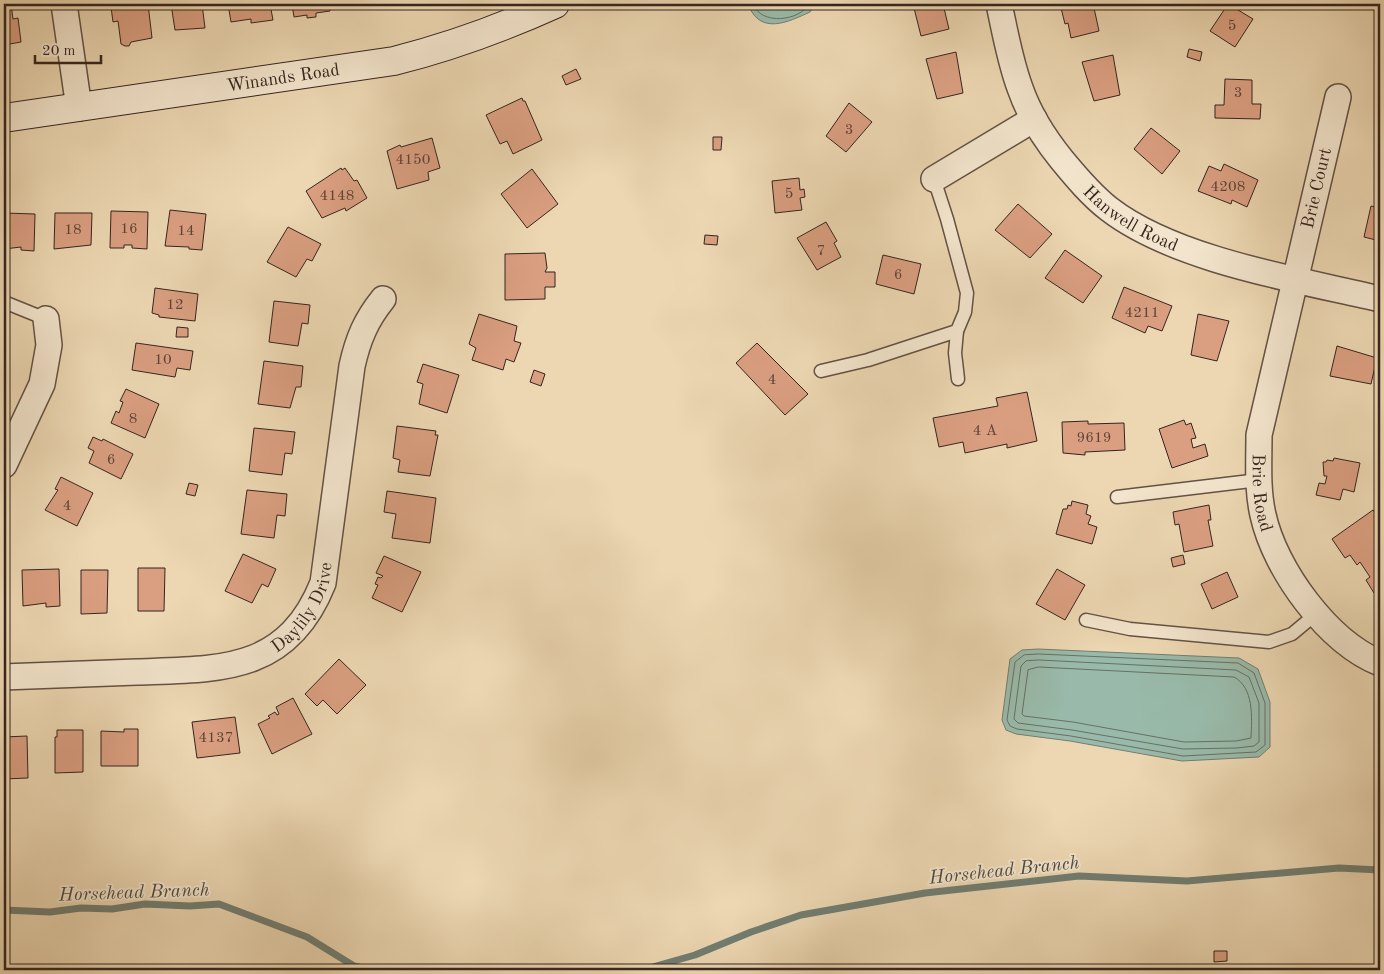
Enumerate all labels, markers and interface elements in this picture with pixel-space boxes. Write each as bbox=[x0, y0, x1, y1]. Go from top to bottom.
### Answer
house number: 5 bbox=[1228, 19, 1236, 34]
scale bar bbox=[35, 32, 101, 64]
text: 20 m bbox=[42, 44, 76, 59]
street label: Winands Road bbox=[225, 61, 341, 95]
house number: 3 bbox=[1234, 86, 1242, 101]
house number: 3 bbox=[845, 123, 853, 138]
street label: Brie Court bbox=[1299, 146, 1335, 230]
house number: 4150 bbox=[396, 153, 430, 168]
house number: 4208 bbox=[1211, 180, 1245, 195]
street label: Hanwell Road bbox=[1079, 182, 1181, 255]
house number: 5 bbox=[785, 187, 793, 202]
house number: 4148 bbox=[320, 189, 354, 204]
house number: 16 bbox=[120, 222, 138, 237]
house number: 18 bbox=[64, 223, 82, 238]
house number: 14 bbox=[177, 224, 195, 239]
house number: 7 bbox=[817, 244, 825, 259]
house number: 6 bbox=[894, 268, 902, 283]
house number: 12 bbox=[166, 298, 184, 313]
house number: 4211 bbox=[1125, 306, 1159, 321]
house number: 10 bbox=[154, 353, 172, 368]
house number: 4 bbox=[768, 373, 776, 388]
house number: 8 bbox=[129, 412, 137, 427]
house number: 4 A bbox=[973, 424, 998, 439]
house number: 9619 bbox=[1077, 431, 1111, 446]
house number: 6 bbox=[107, 453, 115, 468]
street label: Brie Road bbox=[1249, 454, 1275, 534]
house number: 4 bbox=[63, 499, 71, 514]
street label: Daylily Drive bbox=[268, 561, 336, 657]
house number: 4137 bbox=[199, 731, 233, 746]
water label: Horsehead Branch bbox=[927, 854, 1081, 889]
water label: Horsehead Branch bbox=[57, 881, 210, 906]

